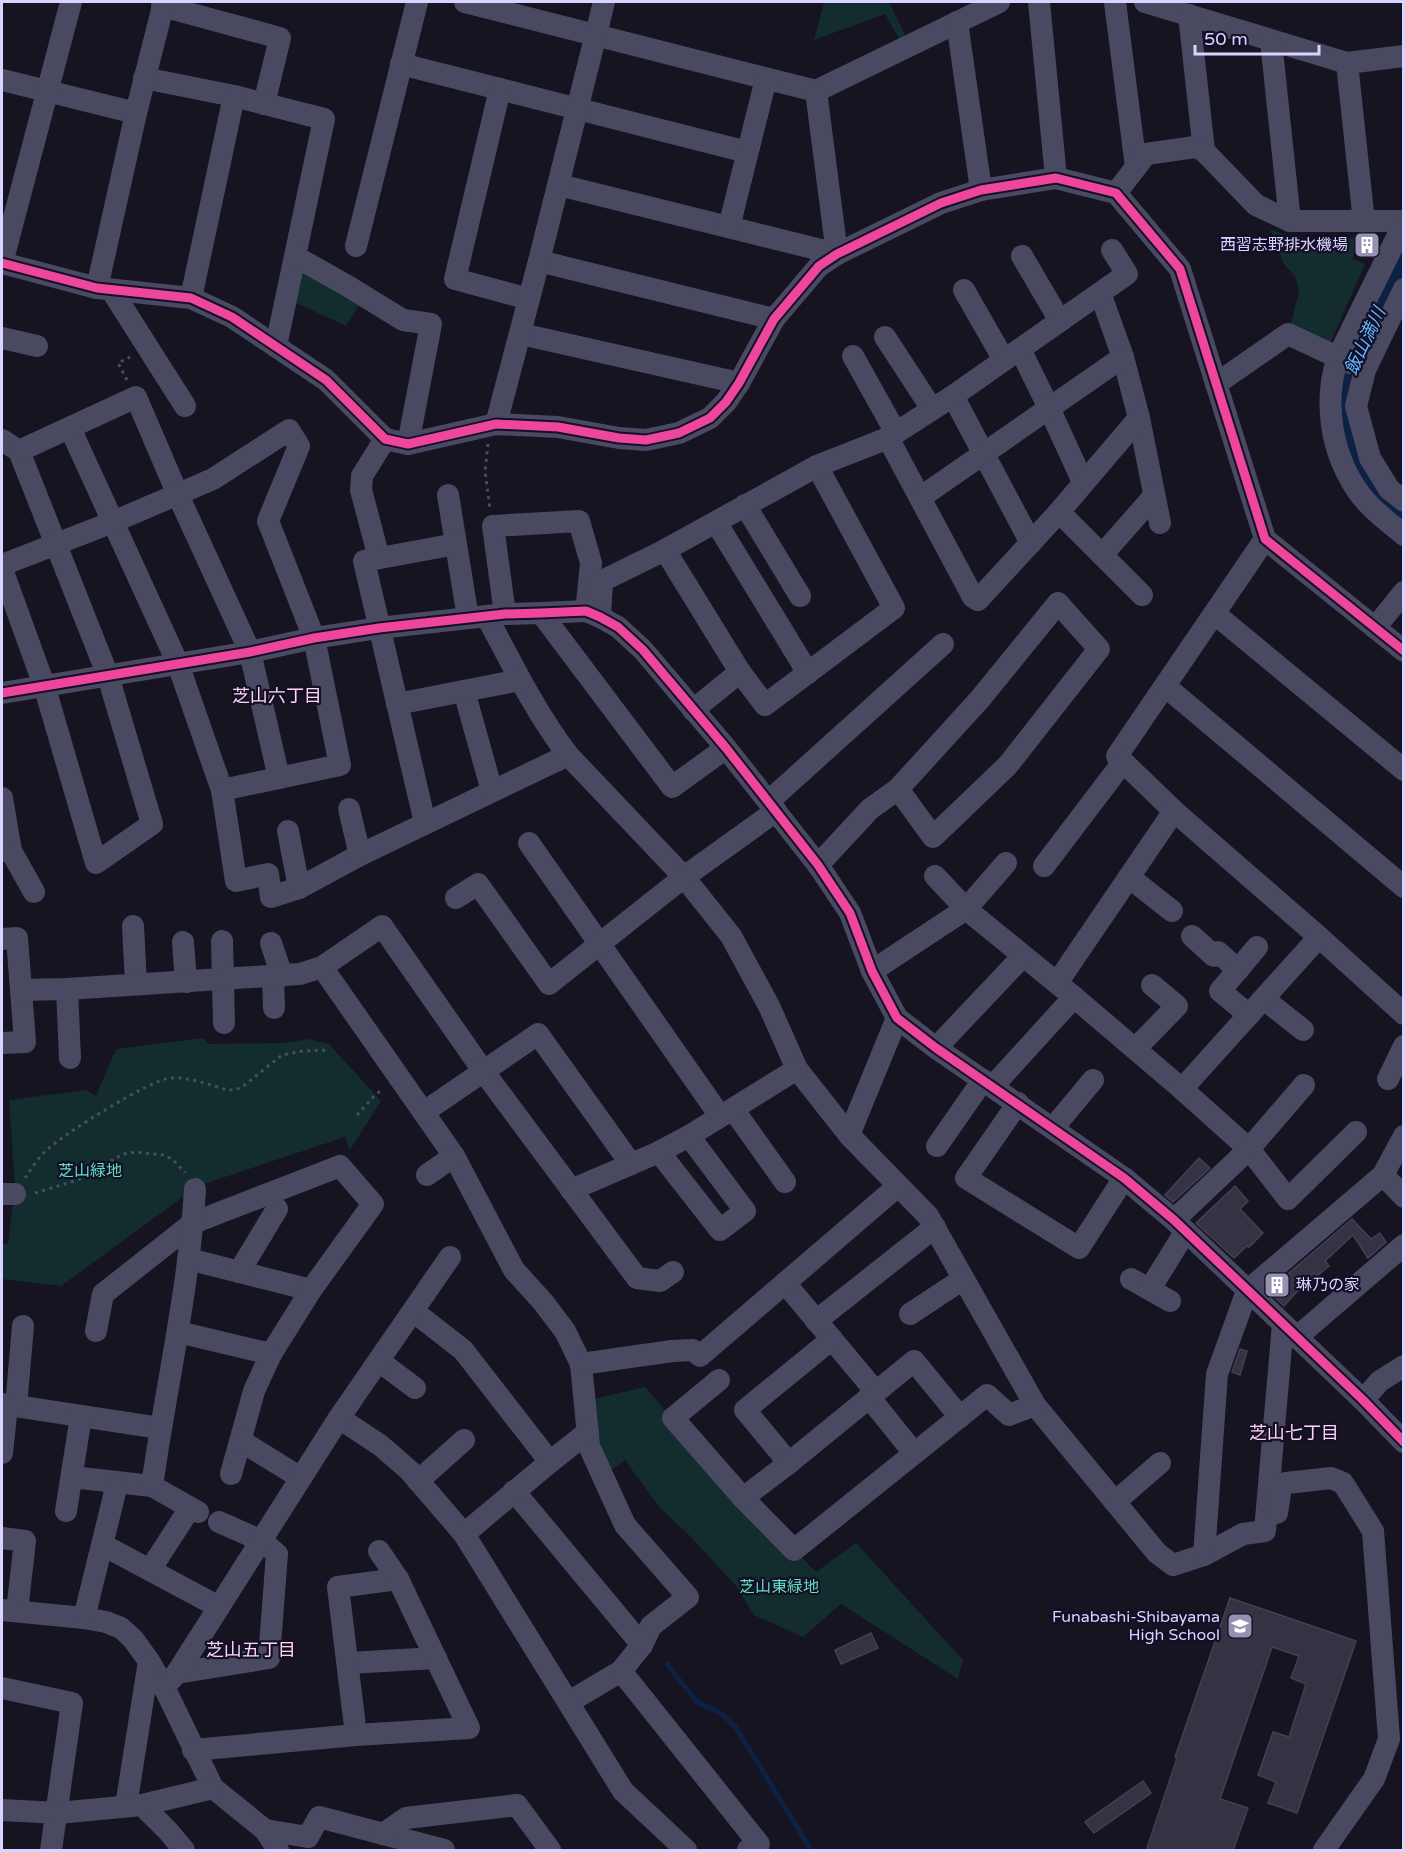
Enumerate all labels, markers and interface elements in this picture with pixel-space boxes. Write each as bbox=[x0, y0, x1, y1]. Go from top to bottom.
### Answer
scale bar bbox=[1195, 18, 1320, 56]
text: 50 m bbox=[1204, 28, 1248, 50]
building icon: 西習志野排水機場 bbox=[1352, 230, 1382, 260]
place label: 西習志野排水機場 bbox=[1220, 235, 1348, 255]
water label: 飯山満川 bbox=[1340, 302, 1391, 378]
district label: 芝山六丁目 bbox=[232, 685, 322, 707]
park label: 芝山緑地 bbox=[58, 1161, 122, 1181]
building icon: 琳乃の家 bbox=[1262, 1270, 1292, 1300]
place label: 琳乃の家 bbox=[1296, 1275, 1360, 1295]
district label: 芝山七丁目 bbox=[1249, 1422, 1339, 1444]
park label: 芝山東緑地 bbox=[739, 1577, 819, 1597]
place label: Funabashi-Shibayama High School bbox=[1052, 1607, 1220, 1645]
school or university icon: Funabashi-Shibayama High School bbox=[1225, 1611, 1255, 1641]
district label: 芝山五丁目 bbox=[206, 1639, 296, 1661]

